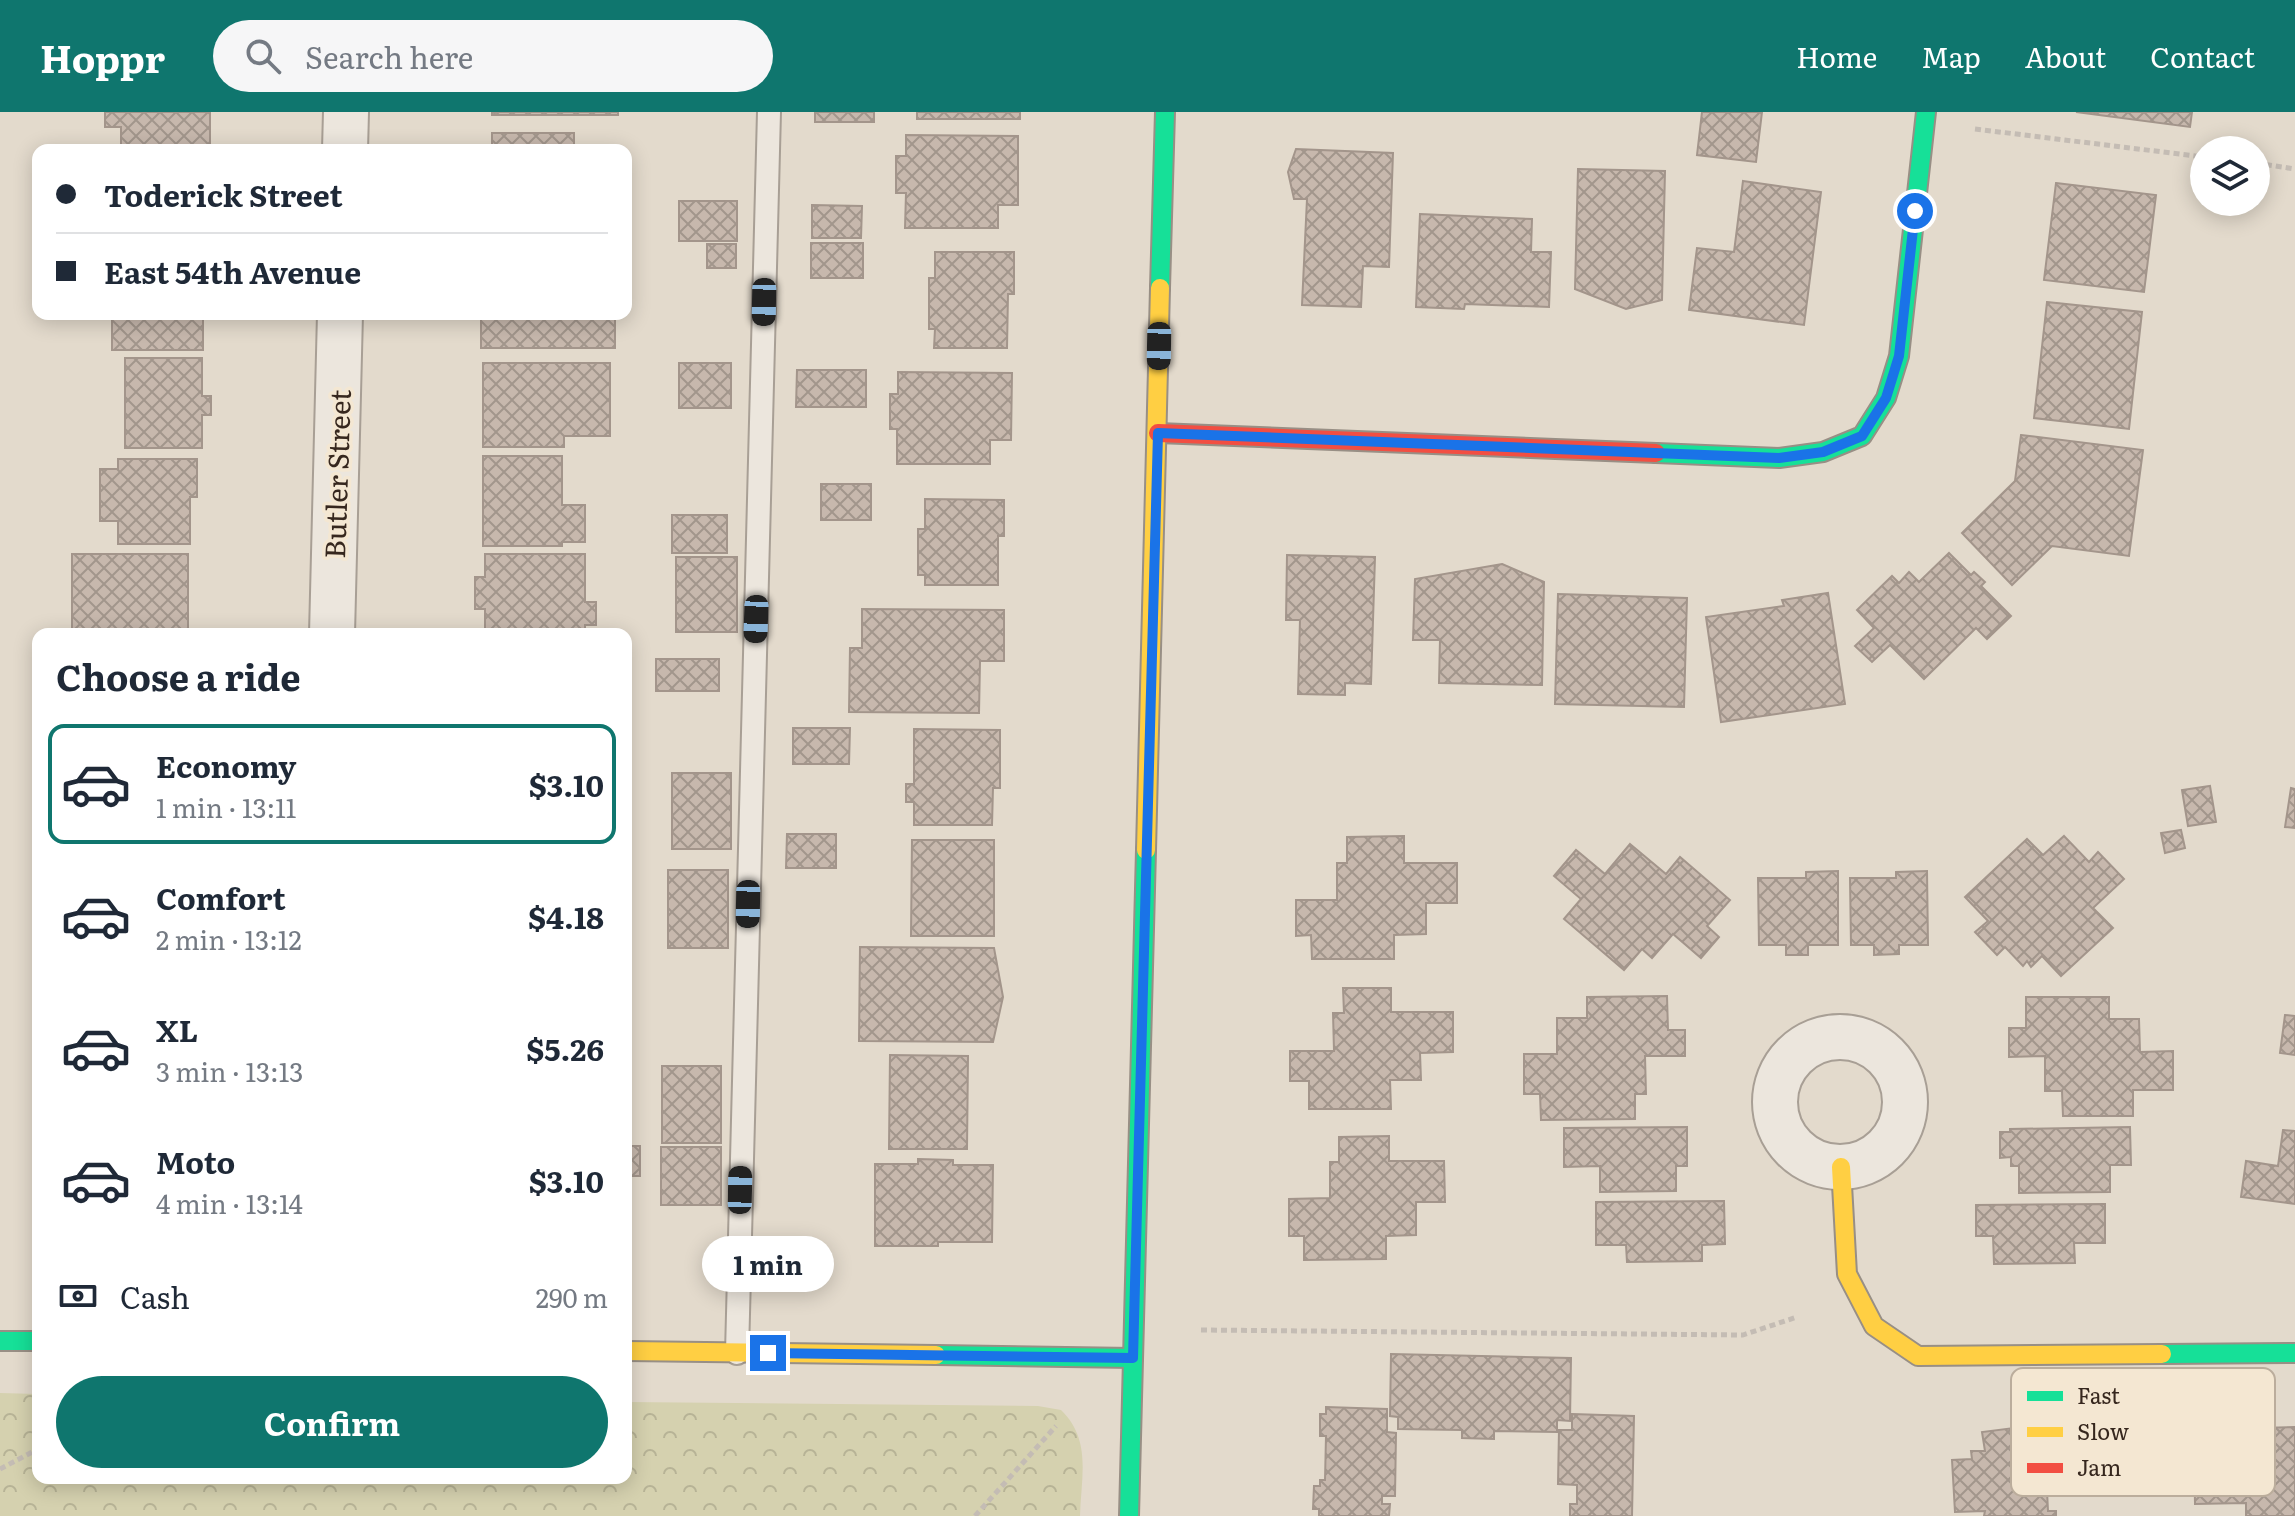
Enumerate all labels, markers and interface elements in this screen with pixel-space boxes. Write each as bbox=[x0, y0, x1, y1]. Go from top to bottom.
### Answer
search box bbox=[213, 20, 773, 92]
text: Hoppr bbox=[40, 28, 165, 85]
icon: search bbox=[241, 34, 285, 78]
text: Search here bbox=[305, 34, 473, 78]
text: Home bbox=[1796, 35, 1877, 77]
text: Map bbox=[1921, 35, 1981, 77]
text: About bbox=[2025, 35, 2106, 77]
text: Contact bbox=[2150, 35, 2255, 77]
map controls bbox=[2190, 136, 2270, 216]
button: layers bbox=[2190, 136, 2270, 216]
text: Toderick Street bbox=[104, 172, 343, 216]
route start bbox=[1897, 193, 1933, 229]
text: East 54th Avenue bbox=[104, 249, 361, 293]
car bbox=[752, 278, 776, 326]
car bbox=[1147, 322, 1171, 370]
street label: Butler Street bbox=[312, 388, 360, 559]
car bbox=[743, 595, 769, 643]
text: Choose a ride bbox=[56, 649, 301, 702]
text: Economy bbox=[156, 743, 296, 787]
icon: car bbox=[60, 748, 132, 820]
text: $3.10 bbox=[529, 762, 604, 806]
text: 1 min · 13:11 bbox=[156, 787, 296, 826]
text: Comfort bbox=[156, 875, 286, 919]
icon: car bbox=[60, 880, 132, 952]
car bbox=[736, 880, 760, 928]
text: $4.18 bbox=[528, 894, 604, 938]
text: 2 min · 13:12 bbox=[156, 919, 302, 958]
text: XL bbox=[156, 1007, 198, 1051]
icon: car bbox=[60, 1012, 132, 1084]
text: $5.26 bbox=[526, 1026, 604, 1070]
text: 3 min · 13:13 bbox=[156, 1051, 303, 1090]
text: Moto bbox=[156, 1139, 235, 1183]
icon: car bbox=[60, 1144, 132, 1216]
text: $3.10 bbox=[529, 1158, 604, 1202]
car bbox=[728, 1166, 752, 1214]
text: 4 min · 13:14 bbox=[156, 1183, 303, 1222]
callout: 1 min bbox=[702, 1237, 834, 1293]
text: 1 min bbox=[733, 1244, 803, 1283]
icon: cash bbox=[56, 1274, 100, 1318]
text: Cash bbox=[120, 1274, 190, 1318]
text: 290 m bbox=[536, 1277, 608, 1316]
route end bbox=[750, 1335, 786, 1371]
legend bbox=[2011, 1368, 2275, 1496]
button: Confirm bbox=[56, 1376, 608, 1468]
text: Fast bbox=[2077, 1378, 2120, 1411]
text: Slow bbox=[2077, 1414, 2129, 1447]
text: Jam bbox=[2077, 1450, 2121, 1483]

